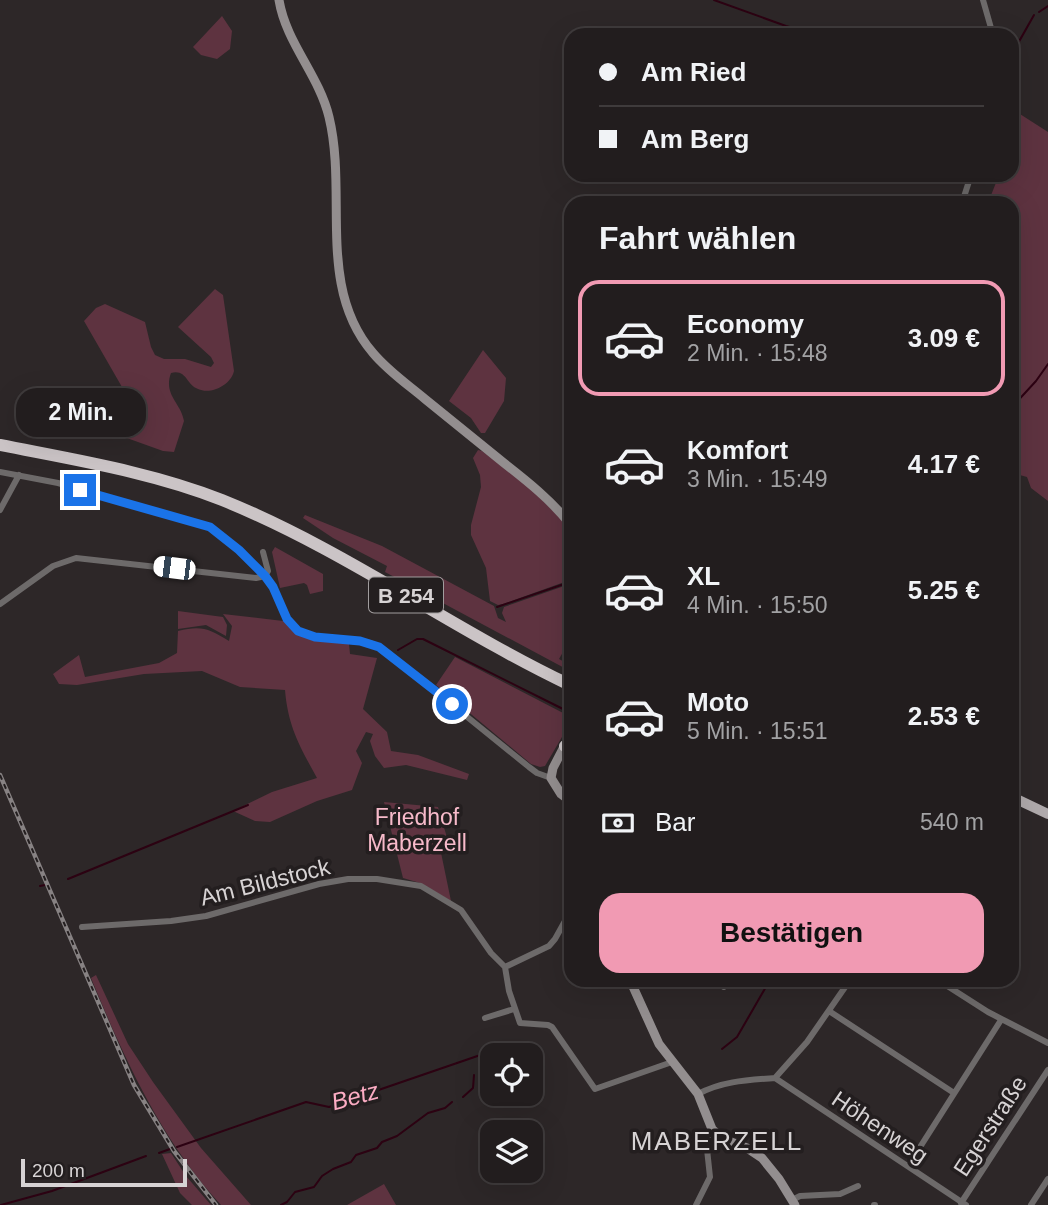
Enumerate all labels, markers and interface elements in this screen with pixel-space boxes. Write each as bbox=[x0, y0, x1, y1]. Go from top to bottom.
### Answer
text: Am Ried bbox=[641, 57, 746, 87]
text: Am Berg bbox=[641, 124, 749, 154]
text: Fahrt wählen bbox=[599, 220, 796, 256]
icon: car bbox=[603, 307, 666, 370]
text: Economy bbox=[687, 309, 804, 339]
text: 3.09 € bbox=[908, 323, 980, 353]
text: 2 Min. · 15:48 bbox=[687, 340, 828, 366]
callout: 2 Min. bbox=[15, 388, 145, 438]
text: 2 Min. bbox=[48, 399, 114, 425]
icon: car bbox=[603, 433, 666, 496]
text: Komfort bbox=[687, 435, 788, 465]
text: 4.17 € bbox=[908, 449, 980, 479]
text: 3 Min. · 15:49 bbox=[687, 466, 828, 492]
route end bbox=[64, 474, 96, 506]
car bbox=[152, 555, 197, 581]
icon: car bbox=[603, 559, 666, 622]
text: XL bbox=[687, 561, 720, 591]
text: 5.25 € bbox=[908, 575, 980, 605]
road number: B 254 bbox=[369, 578, 443, 612]
text: 4 Min. · 15:50 bbox=[687, 592, 828, 618]
icon: car bbox=[603, 685, 666, 748]
text: Moto bbox=[687, 687, 749, 717]
route start bbox=[436, 688, 468, 720]
text: 2.53 € bbox=[908, 701, 980, 731]
text: 5 Min. · 15:51 bbox=[687, 718, 828, 744]
park label: Friedhof Maberzell bbox=[367, 804, 467, 856]
icon: cash bbox=[599, 804, 637, 842]
text: Bar bbox=[655, 807, 695, 837]
text: 540 m bbox=[920, 809, 984, 835]
street label: Am Bildstock bbox=[197, 853, 333, 911]
button: Bestätigen bbox=[599, 893, 984, 973]
map controls bbox=[480, 1043, 543, 1183]
button: locate bbox=[480, 1043, 543, 1106]
street label: Egerstraße bbox=[948, 1071, 1032, 1181]
water label: Betz bbox=[328, 1077, 382, 1115]
street label: Höhenweg bbox=[827, 1085, 933, 1169]
button: layers bbox=[480, 1120, 543, 1183]
district label: MABERZELL bbox=[631, 1126, 803, 1156]
scale bar bbox=[21, 1156, 187, 1188]
text: 200 m bbox=[32, 1160, 85, 1181]

